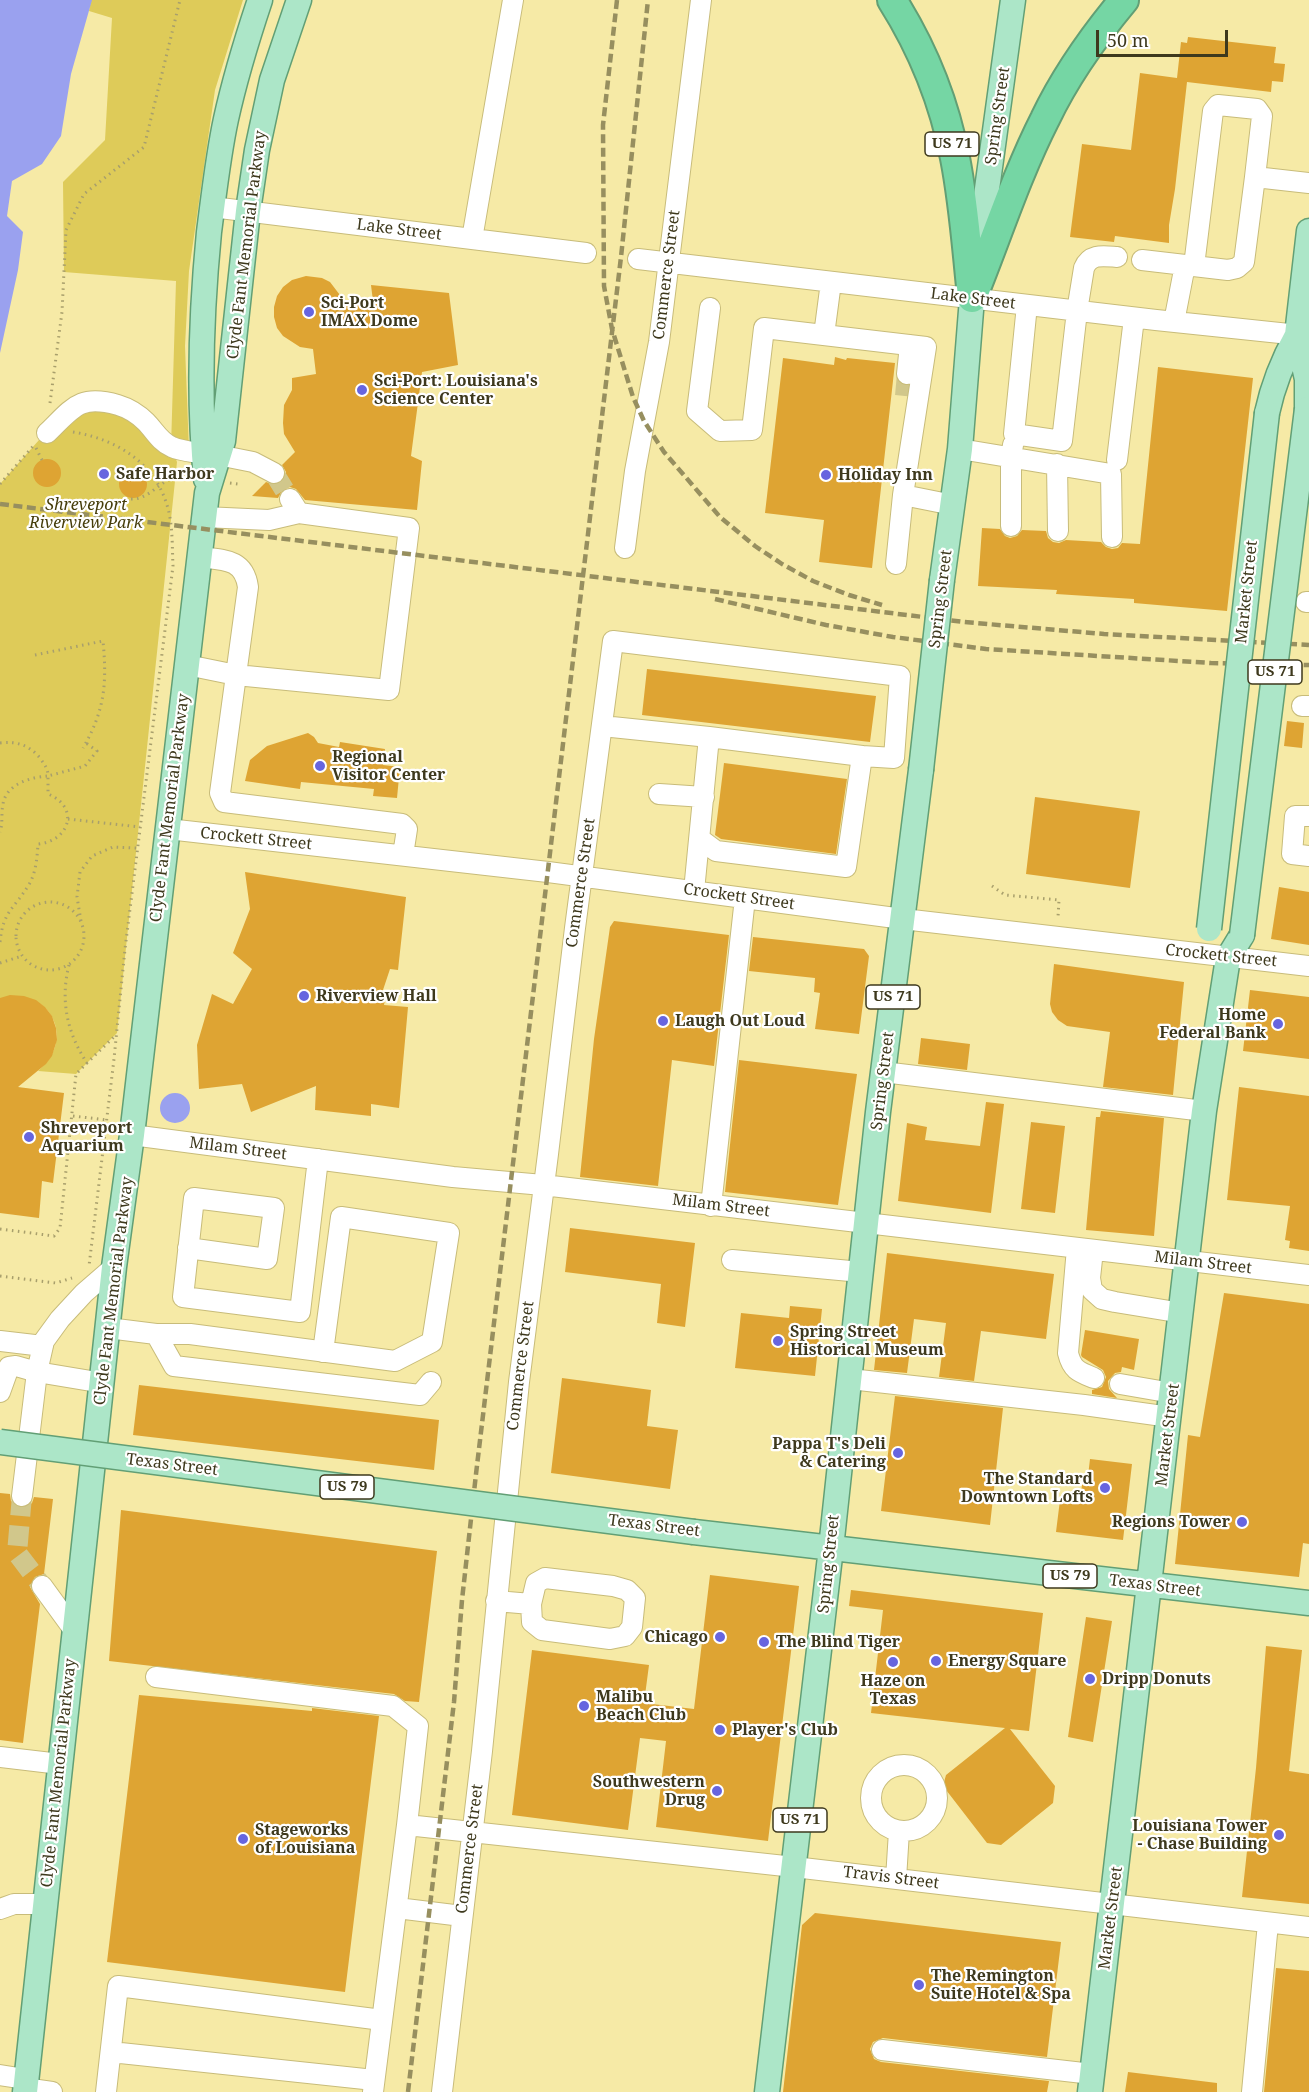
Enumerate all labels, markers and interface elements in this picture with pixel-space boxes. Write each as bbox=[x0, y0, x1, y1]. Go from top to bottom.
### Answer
scale bar bbox=[1099, 18, 1231, 56]
text: 50 m bbox=[1107, 28, 1149, 52]
street label: Spring Street bbox=[982, 66, 1014, 166]
street label: Clyde Fant Memorial Parkway bbox=[223, 130, 271, 360]
road number: US 71 bbox=[925, 132, 979, 156]
street label: Commerce Street bbox=[650, 209, 684, 341]
street label: Lake Street bbox=[355, 215, 443, 245]
street label: Lake Street bbox=[929, 284, 1017, 314]
place label: Sci-Port IMAX Dome bbox=[321, 293, 418, 331]
marker: Sci-Port IMAX Dome bbox=[302, 305, 316, 319]
place label: Sci-Port: Louisiana's Science Center bbox=[374, 371, 538, 409]
marker: Sci-Port: Louisiana's Science Center bbox=[355, 383, 369, 397]
place label: Safe Harbor bbox=[116, 464, 214, 484]
place label: Holiday Inn bbox=[838, 465, 933, 485]
marker: Safe Harbor bbox=[97, 467, 111, 481]
marker: Holiday Inn bbox=[819, 468, 833, 482]
park label: Shreveport Riverview Park bbox=[29, 495, 143, 533]
street label: Market Street bbox=[1232, 539, 1262, 645]
street label: Spring Street bbox=[925, 549, 957, 649]
road number: US 71 bbox=[1248, 660, 1302, 684]
street label: Clyde Fant Memorial Parkway bbox=[146, 693, 194, 923]
place label: Regional Visitor Center bbox=[332, 747, 445, 785]
marker: Regional Visitor Center bbox=[313, 759, 327, 773]
street label: Commerce Street bbox=[562, 817, 600, 949]
street label: Crockett Street bbox=[199, 824, 313, 854]
street label: Crockett Street bbox=[682, 880, 796, 914]
street label: Crockett Street bbox=[1164, 941, 1278, 971]
road number: US 71 bbox=[866, 985, 920, 1009]
place label: Riverview Hall bbox=[316, 986, 437, 1006]
marker: Riverview Hall bbox=[297, 989, 311, 1003]
place label: Home Federal Bank bbox=[1159, 1005, 1266, 1043]
place label: Laugh Out Loud bbox=[675, 1011, 805, 1031]
marker: Laugh Out Loud bbox=[656, 1014, 670, 1028]
marker: Home Federal Bank bbox=[1271, 1017, 1285, 1031]
street label: Spring Street bbox=[867, 1031, 899, 1131]
place label: Shreveport Aquarium bbox=[41, 1118, 132, 1156]
marker: Shreveport Aquarium bbox=[22, 1130, 36, 1144]
street label: Milam Street bbox=[188, 1133, 288, 1165]
street label: Clyde Fant Memorial Parkway bbox=[90, 1176, 138, 1406]
street label: Milam Street bbox=[671, 1190, 771, 1222]
street label: Milam Street bbox=[1153, 1247, 1253, 1279]
street label: Commerce Street bbox=[504, 1300, 538, 1432]
place label: Spring Street Historical Museum bbox=[790, 1322, 944, 1360]
marker: Spring Street Historical Museum bbox=[771, 1334, 785, 1348]
street label: Market Street bbox=[1152, 1382, 1184, 1488]
place label: Pappa T's Deli & Catering bbox=[772, 1434, 886, 1472]
marker: Pappa T's Deli & Catering bbox=[891, 1446, 905, 1460]
street label: Texas Street bbox=[125, 1450, 219, 1480]
place label: The Standard Downtown Lofts bbox=[961, 1469, 1093, 1507]
road number: US 79 bbox=[320, 1475, 374, 1499]
marker: The Standard Downtown Lofts bbox=[1098, 1481, 1112, 1495]
street label: Texas Street bbox=[607, 1511, 701, 1541]
place label: Regions Tower bbox=[1112, 1512, 1230, 1532]
street label: Spring Street bbox=[814, 1514, 844, 1614]
marker: Regions Tower bbox=[1235, 1515, 1249, 1529]
road number: US 79 bbox=[1043, 1564, 1097, 1588]
street label: Texas Street bbox=[1108, 1571, 1202, 1601]
place label: Chicago bbox=[644, 1627, 708, 1647]
marker: Chicago bbox=[713, 1630, 727, 1644]
place label: The Blind Tiger bbox=[776, 1632, 900, 1652]
marker: The Blind Tiger bbox=[757, 1635, 771, 1649]
place label: Energy Square bbox=[948, 1651, 1066, 1671]
marker: Energy Square bbox=[929, 1654, 943, 1668]
marker: Haze on Texas bbox=[886, 1655, 900, 1669]
street label: Clyde Fant Memorial Parkway bbox=[37, 1658, 81, 1888]
place label: Dripp Donuts bbox=[1102, 1669, 1211, 1689]
place label: Haze on Texas bbox=[861, 1671, 925, 1709]
marker: Dripp Donuts bbox=[1083, 1672, 1097, 1686]
place label: Malibu Beach Club bbox=[596, 1687, 686, 1725]
marker: Malibu Beach Club bbox=[577, 1699, 591, 1713]
place label: Player's Club bbox=[732, 1720, 838, 1740]
marker: Player's Club bbox=[713, 1723, 727, 1737]
place label: Southwestern Drug bbox=[593, 1772, 705, 1810]
street label: Commerce Street bbox=[453, 1783, 487, 1915]
marker: Southwestern Drug bbox=[710, 1784, 724, 1798]
road number: US 71 bbox=[773, 1808, 827, 1832]
place label: Louisiana Tower - Chase Building bbox=[1132, 1816, 1267, 1854]
place label: Stageworks of Louisiana bbox=[255, 1820, 355, 1858]
marker: Louisiana Tower - Chase Building bbox=[1272, 1828, 1286, 1842]
marker: Stageworks of Louisiana bbox=[236, 1832, 250, 1846]
street label: Travis Street bbox=[842, 1863, 940, 1893]
street label: Market Street bbox=[1095, 1865, 1127, 1971]
place label: The Remington Suite Hotel & Spa bbox=[931, 1966, 1071, 2004]
marker: The Remington Suite Hotel & Spa bbox=[912, 1978, 926, 1992]

